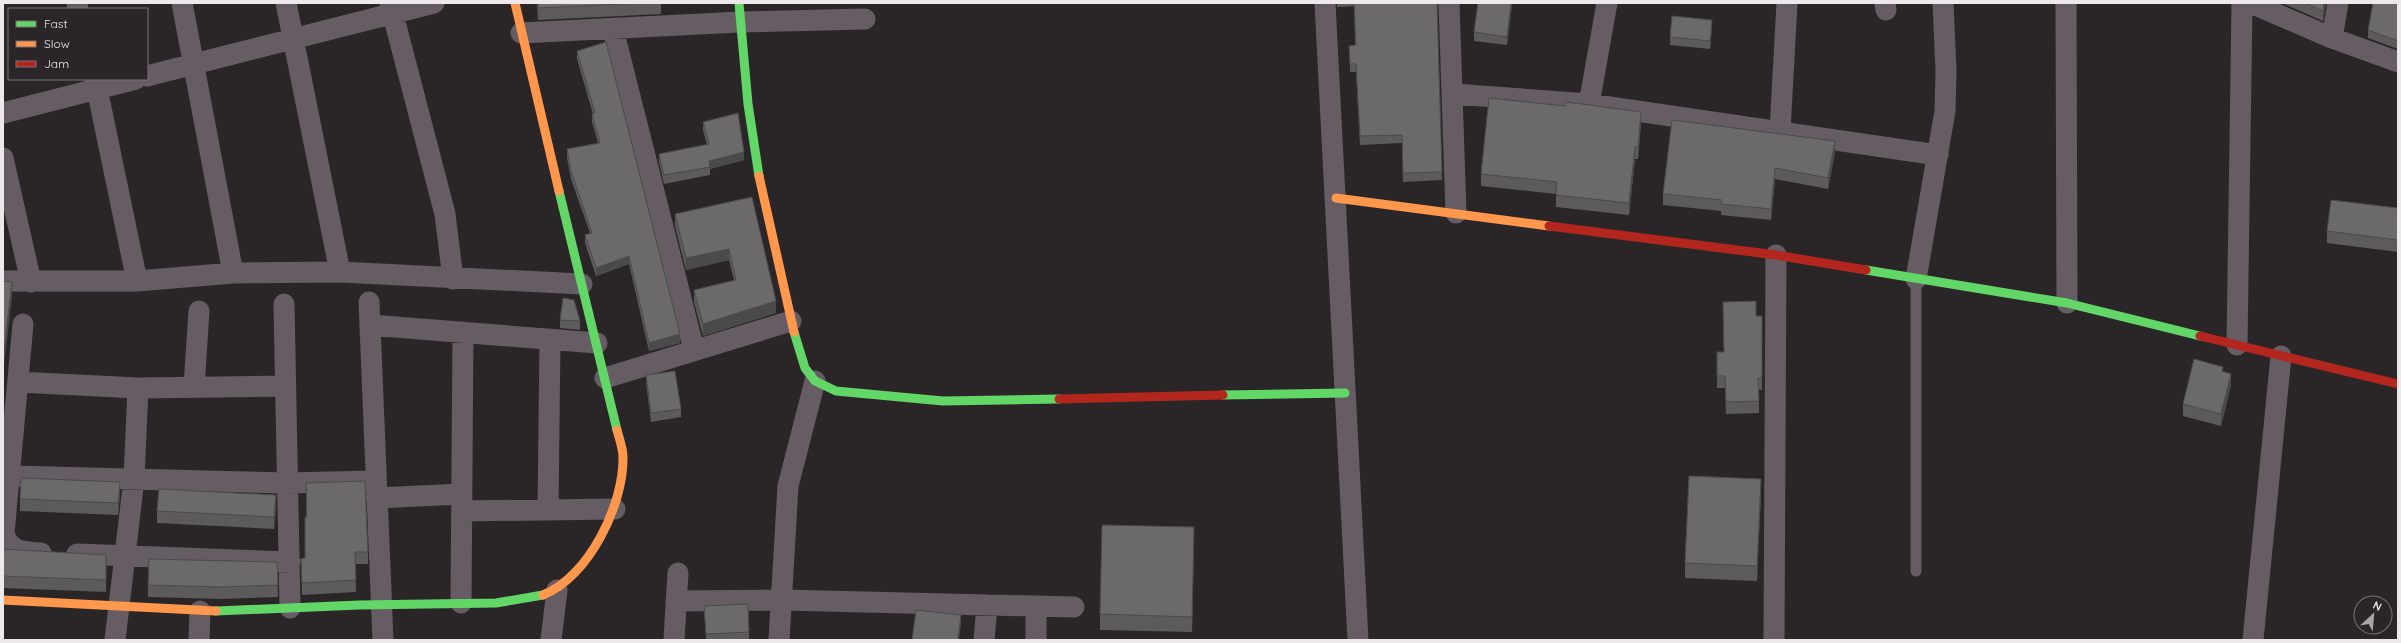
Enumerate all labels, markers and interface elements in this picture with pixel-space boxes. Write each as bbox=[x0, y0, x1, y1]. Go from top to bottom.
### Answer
legend bbox=[8, 8, 148, 80]
text: Fast bbox=[44, 16, 68, 31]
text: Slow bbox=[44, 36, 70, 51]
text: Jam bbox=[44, 56, 69, 71]
north arrow bbox=[2353, 595, 2393, 635]
text: N bbox=[2371, 598, 2384, 614]

